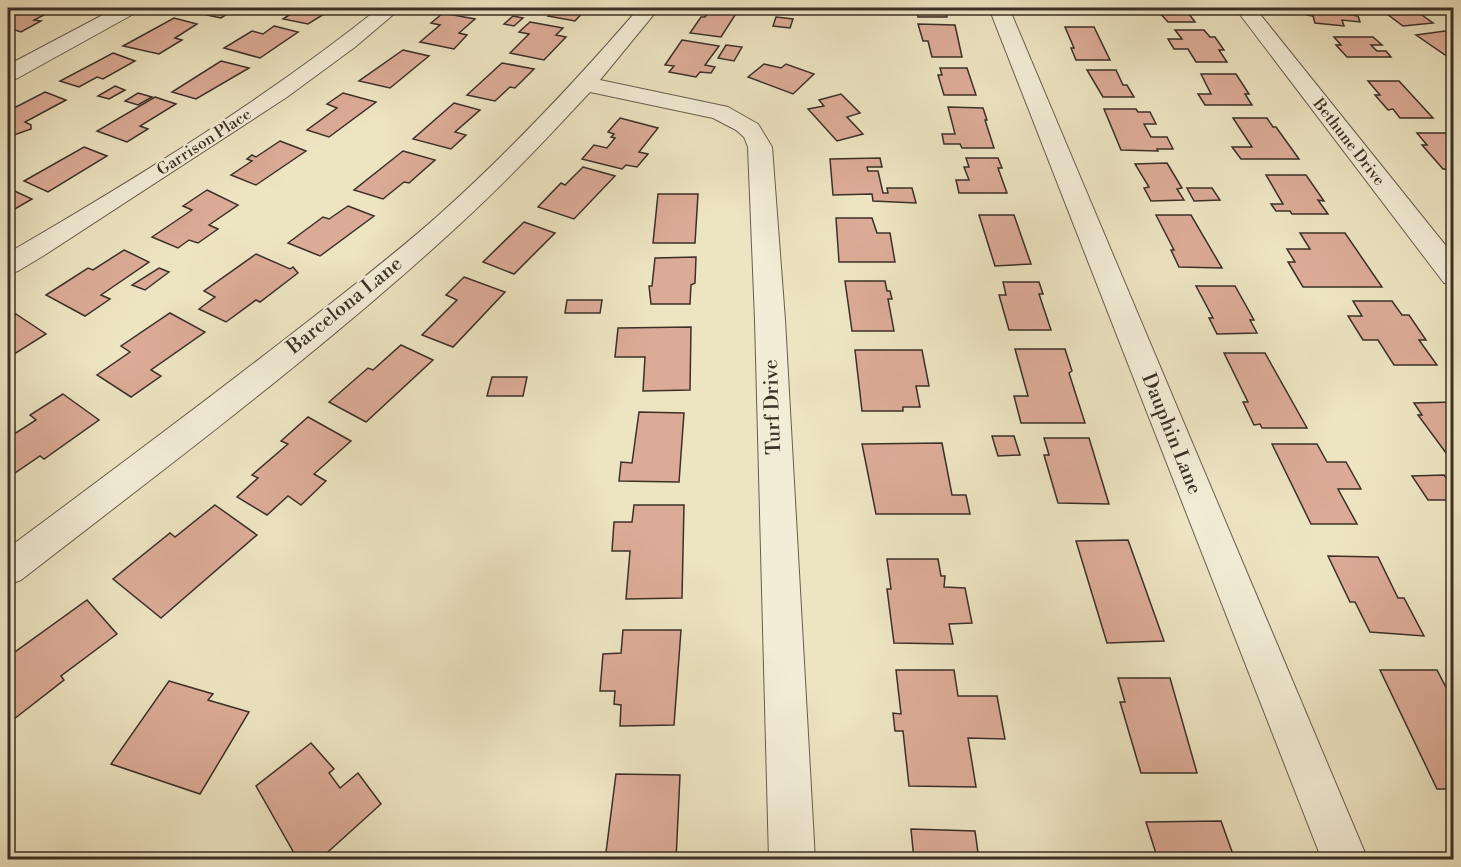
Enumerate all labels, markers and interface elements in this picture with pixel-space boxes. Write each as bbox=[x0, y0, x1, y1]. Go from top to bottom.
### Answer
street label: Bethune Drive bbox=[1308, 93, 1389, 190]
street label: Garrison Place bbox=[153, 104, 255, 180]
street label: Barcelona Lane bbox=[281, 252, 408, 361]
street label: Turf Drive bbox=[759, 359, 787, 455]
street label: Dauphin Lane bbox=[1135, 370, 1207, 498]

